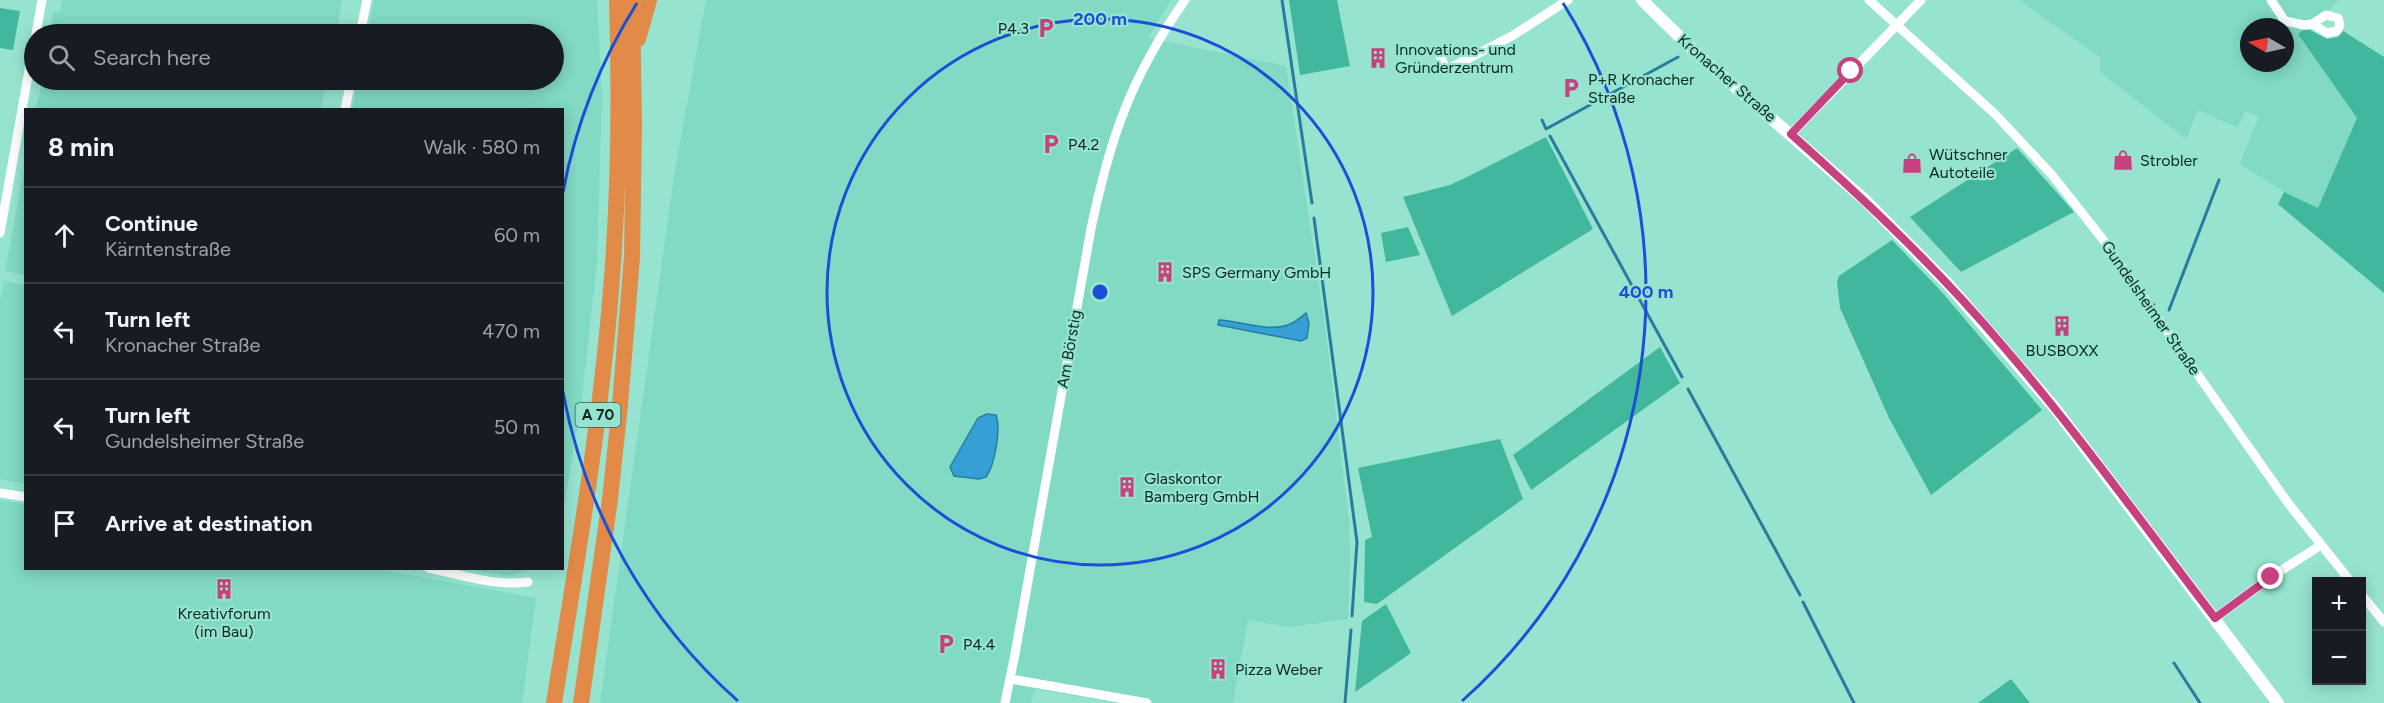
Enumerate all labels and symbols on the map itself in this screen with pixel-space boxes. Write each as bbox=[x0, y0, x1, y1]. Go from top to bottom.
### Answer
text: 200 m bbox=[1073, 8, 1127, 30]
parking icon: P4.3 bbox=[1034, 16, 1058, 40]
north arrow bbox=[2240, 18, 2294, 72]
place label: P4.3 bbox=[998, 19, 1029, 38]
street label: Kronacher Straße bbox=[1674, 30, 1780, 126]
place label: Innovations- und Gründerzentrum bbox=[1395, 40, 1516, 77]
building icon: Innovations- und Gründerzentrum bbox=[1366, 46, 1390, 70]
route start bbox=[1837, 57, 1863, 83]
place label: P+R Kronacher Straße bbox=[1588, 70, 1695, 107]
parking icon: P+R Kronacher Straße bbox=[1559, 76, 1583, 100]
parking icon: P4.2 bbox=[1039, 132, 1063, 156]
place label: P4.2 bbox=[1068, 135, 1099, 154]
place label: Wütschner Autoteile bbox=[1929, 145, 2008, 182]
shop icon: Strobler bbox=[2111, 148, 2135, 172]
shop icon: Wütschner Autoteile bbox=[1900, 151, 1924, 175]
place label: Strobler bbox=[2140, 151, 2198, 170]
street label: Gundelsheimer Straße bbox=[2098, 237, 2205, 379]
building icon: SPS Germany GmbH bbox=[1153, 260, 1177, 284]
place label: SPS Germany GmbH bbox=[1182, 263, 1331, 282]
text: 400 m bbox=[1619, 281, 1673, 303]
centre of rings bbox=[1090, 282, 1110, 302]
street label: Am Börstig bbox=[1053, 308, 1085, 390]
building icon: BUSBOXX bbox=[2050, 314, 2074, 338]
place label: BUSBOXX bbox=[2026, 341, 2099, 360]
road number: A 70 bbox=[576, 403, 620, 427]
place label: Glaskontor Bamberg GmbH bbox=[1144, 469, 1260, 506]
building icon: Glaskontor Bamberg GmbH bbox=[1115, 475, 1139, 499]
route end bbox=[2257, 563, 2283, 589]
building icon: Kreativforum (im Bau) bbox=[212, 577, 236, 601]
place label: Kreativforum (im Bau) bbox=[177, 604, 271, 641]
parking icon: P4.4 bbox=[934, 632, 958, 656]
place label: P4.4 bbox=[963, 635, 996, 654]
building icon: Pizza Weber bbox=[1206, 657, 1230, 681]
place label: Pizza Weber bbox=[1235, 660, 1323, 679]

